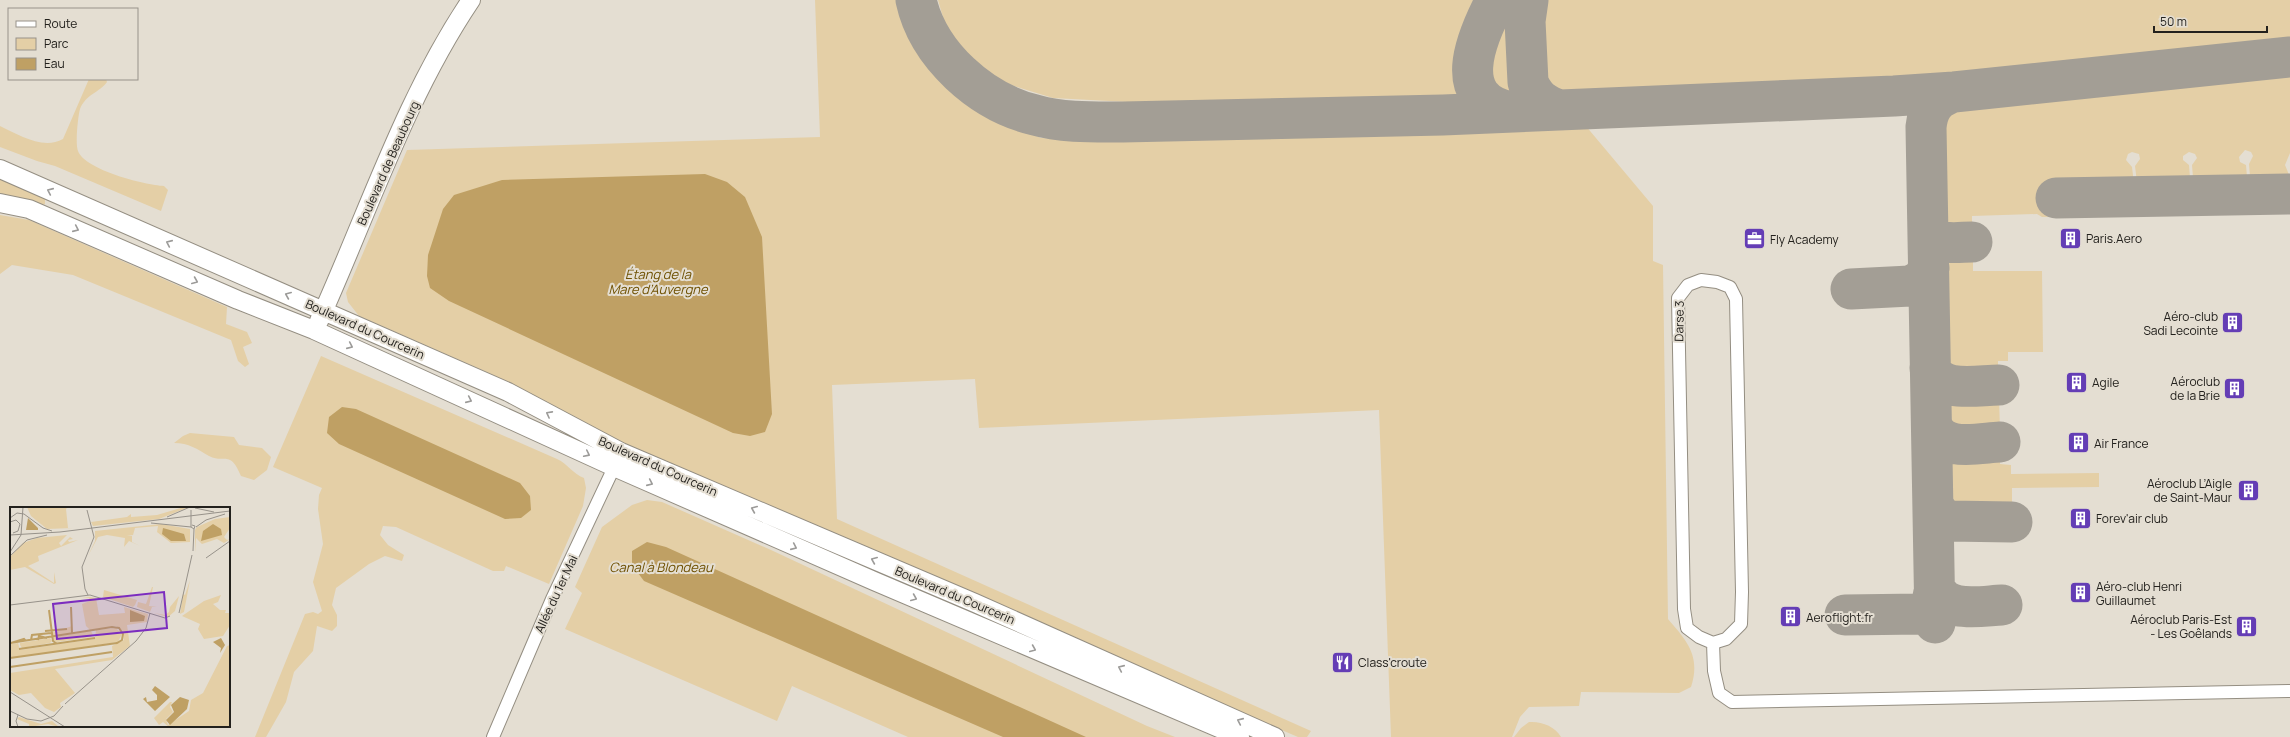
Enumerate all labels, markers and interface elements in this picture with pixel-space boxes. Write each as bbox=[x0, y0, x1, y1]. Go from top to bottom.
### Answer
legend bbox=[8, 8, 138, 80]
scale bar bbox=[2154, 8, 2267, 34]
text: 50 m bbox=[2160, 13, 2187, 30]
text: Route bbox=[44, 15, 77, 32]
text: Parc bbox=[44, 35, 69, 52]
text: Eau bbox=[44, 55, 65, 72]
street label: Boulevard de Beaubourg bbox=[353, 98, 423, 228]
one-way arrow bbox=[46, 187, 53, 195]
one-way arrow bbox=[72, 224, 80, 232]
building icon: Paris.Aero bbox=[2057, 225, 2083, 251]
office icon: Fly Academy bbox=[1742, 226, 1768, 252]
place label: Paris.Aero bbox=[2086, 230, 2142, 247]
place label: Fly Academy bbox=[1770, 231, 1839, 248]
one-way arrow bbox=[165, 240, 173, 248]
water label: Étang de la Mare d’Auvergne bbox=[608, 265, 709, 298]
one-way arrow bbox=[191, 276, 199, 284]
one-way arrow bbox=[284, 292, 292, 300]
street label: Boulevard du Courcerin bbox=[303, 295, 427, 363]
street label: Darse 3 bbox=[1670, 300, 1688, 342]
place label: Aéro-club Sadi Lecointe bbox=[2143, 308, 2218, 339]
building icon: Aéro-club Sadi Lecointe bbox=[2220, 310, 2246, 336]
one-way arrow bbox=[346, 342, 353, 350]
building icon: Agile bbox=[2064, 369, 2090, 395]
place label: Aéroclub de la Brie bbox=[2170, 373, 2220, 404]
place label: Agile bbox=[2092, 374, 2119, 391]
building icon: Aéroclub de la Brie bbox=[2222, 375, 2248, 401]
one-way arrow bbox=[464, 395, 472, 403]
one-way arrow bbox=[546, 411, 553, 418]
building icon: Air France bbox=[2066, 430, 2092, 456]
street label: Boulevard du Courcerin bbox=[596, 432, 720, 500]
place label: Air France bbox=[2094, 435, 2149, 452]
one-way arrow bbox=[582, 449, 590, 457]
place label: Aéroclub L’Aigle de Saint-Maur bbox=[2147, 475, 2233, 506]
building icon: Aéroclub L’Aigle de Saint-Maur bbox=[2235, 477, 2261, 503]
one-way arrow bbox=[645, 478, 653, 486]
building icon: Forev'air club bbox=[2067, 505, 2093, 531]
one-way arrow bbox=[751, 506, 758, 514]
inset map bbox=[10, 507, 230, 727]
place label: Forev'air club bbox=[2096, 510, 2168, 527]
one-way arrow bbox=[791, 542, 798, 550]
street label: Allée du 1er Mai bbox=[530, 552, 582, 636]
one-way arrow bbox=[870, 557, 878, 565]
water label: Canal à Blondeau bbox=[609, 558, 714, 576]
street label: Boulevard du Courcerin bbox=[892, 562, 1018, 628]
place label: Aéro-club Henri Guillaumet bbox=[2096, 578, 2182, 609]
building icon: Aéro-club Henri Guillaumet bbox=[2068, 580, 2094, 606]
one-way arrow bbox=[910, 594, 917, 602]
building icon: Aeroflight.fr bbox=[1777, 604, 1803, 630]
place label: Aeroflight.fr bbox=[1806, 609, 1874, 626]
place label: Aéroclub Paris-Est - Les Goêlands bbox=[2130, 611, 2232, 642]
building icon: Aéroclub Paris-Est - Les Goêlands bbox=[2234, 613, 2260, 639]
one-way arrow bbox=[1029, 644, 1037, 652]
restaurant icon: Class'croute bbox=[1330, 649, 1356, 675]
place label: Class'croute bbox=[1358, 654, 1427, 671]
one-way arrow bbox=[1117, 665, 1125, 673]
one-way arrow bbox=[1236, 718, 1244, 726]

